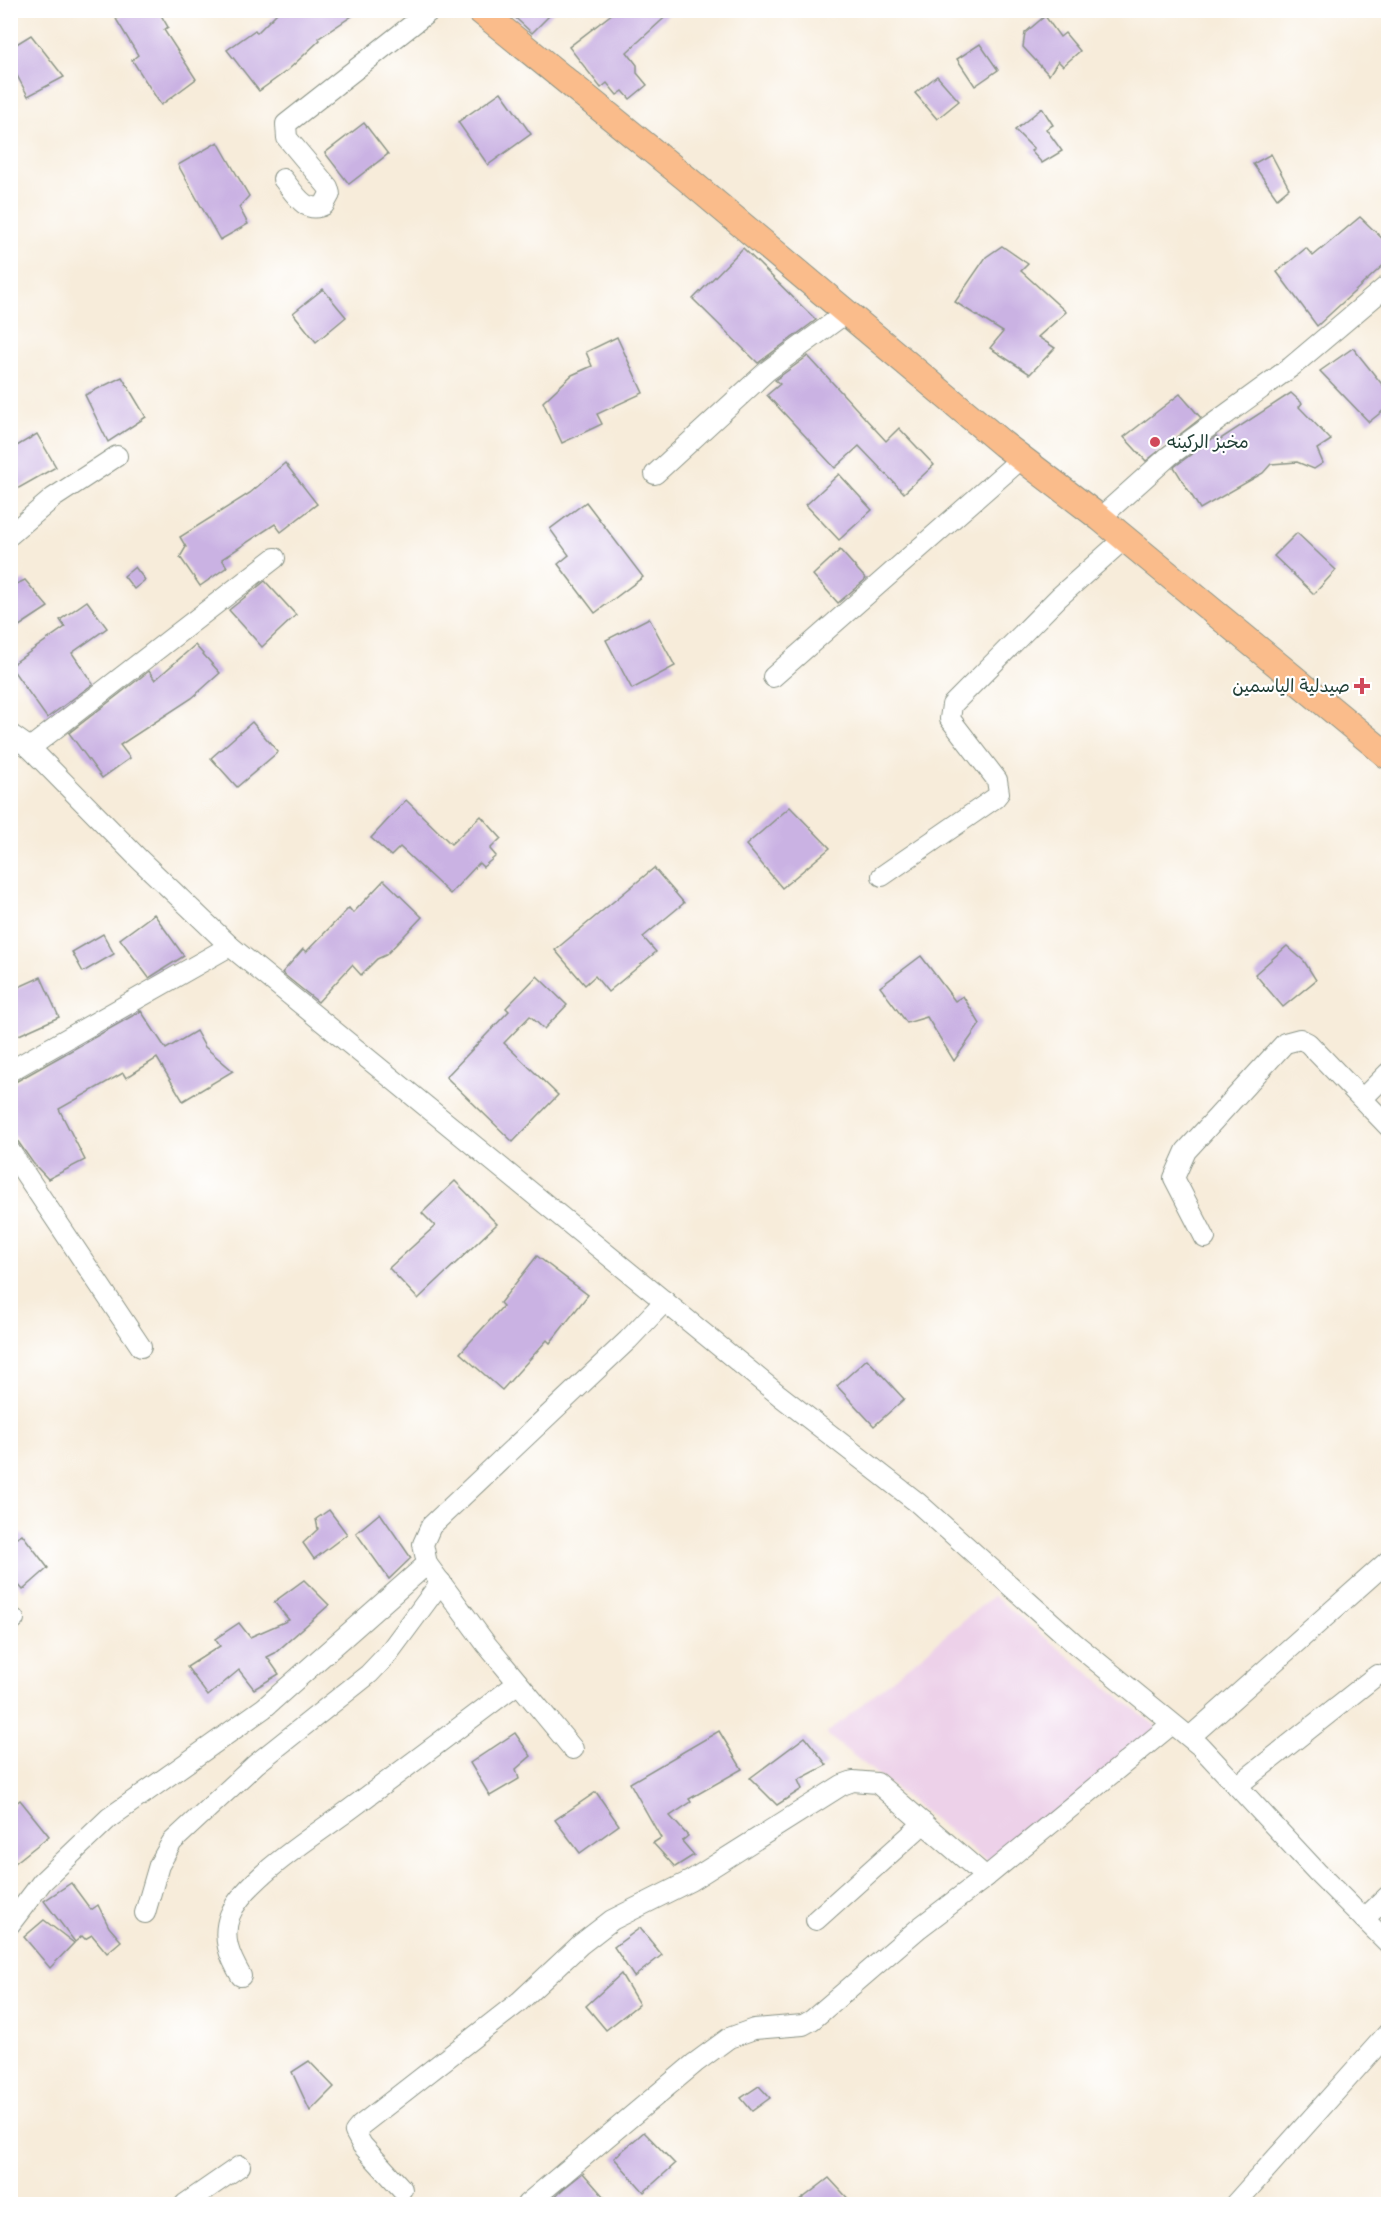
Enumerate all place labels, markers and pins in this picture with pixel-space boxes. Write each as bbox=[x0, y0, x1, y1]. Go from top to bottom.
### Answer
place label: مخبز الركينه bbox=[1167, 432, 1249, 453]
marker: مخبز الركينه bbox=[1148, 435, 1162, 449]
place label: صيدلية الياسمين bbox=[1232, 676, 1350, 697]
marker: صيدلية الياسمين bbox=[1355, 679, 1369, 693]

